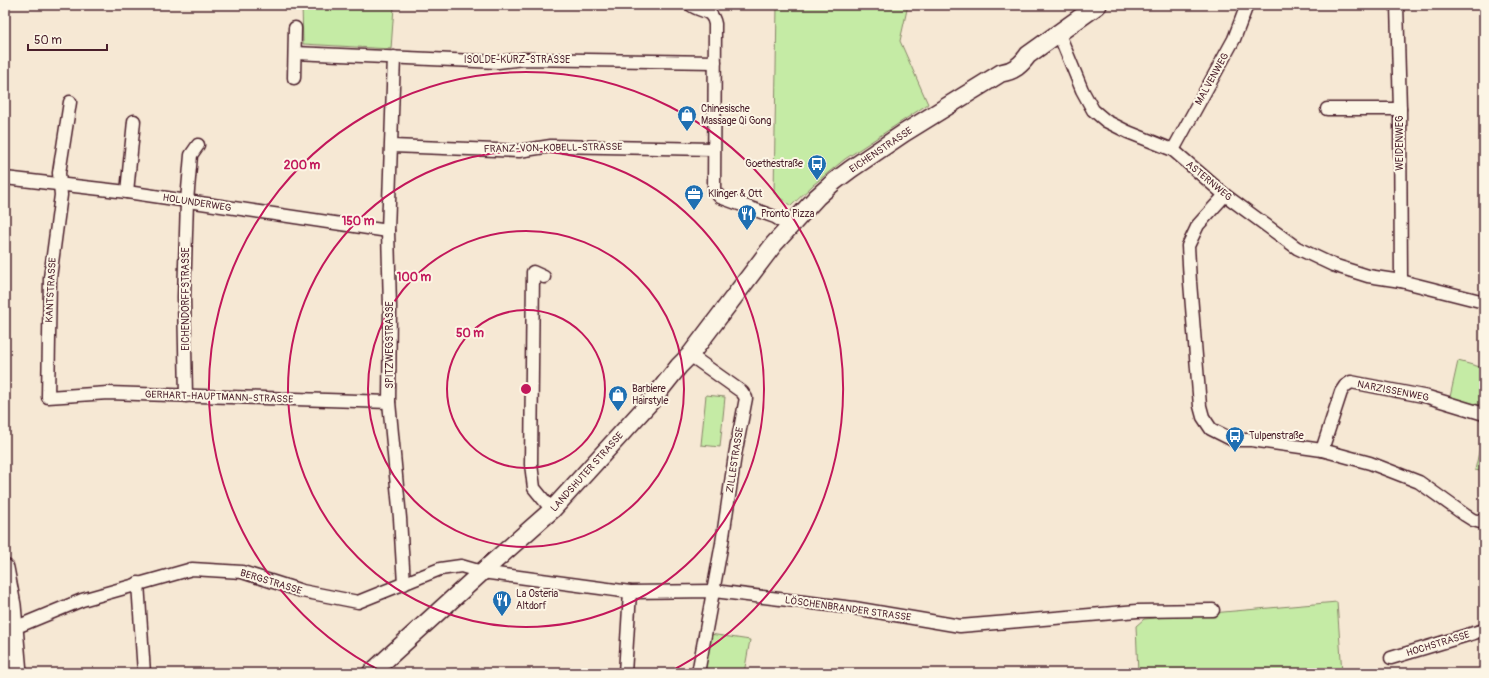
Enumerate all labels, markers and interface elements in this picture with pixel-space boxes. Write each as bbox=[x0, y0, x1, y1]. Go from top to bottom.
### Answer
scale bar bbox=[28, 26, 107, 52]
text: 50 m bbox=[34, 33, 62, 48]
street label: MALVENWEG bbox=[1193, 50, 1231, 107]
street label: ISOLDE-KURZ-STRASSE bbox=[464, 54, 570, 66]
place label: Chinesische Massage Qi Gong bbox=[701, 103, 771, 127]
shop icon: Chinesische Massage Qi Gong bbox=[676, 104, 698, 132]
street label: WEIDENWEG bbox=[1394, 115, 1406, 171]
street label: EICHENSTRASSE bbox=[847, 125, 915, 175]
street label: FRANZ-VON-KOBELL-STRASSE bbox=[483, 141, 623, 155]
bus stop icon: Goethestraße bbox=[806, 153, 828, 181]
text: 200 m bbox=[284, 158, 321, 173]
place label: Goethestraße bbox=[745, 158, 803, 170]
street label: ASTERNWEG bbox=[1184, 158, 1235, 204]
office icon: Klinger & Ott bbox=[683, 183, 705, 211]
place label: Klinger & Ott bbox=[708, 188, 763, 200]
street label: HOLUNDERWEG bbox=[162, 192, 233, 214]
restaurant icon: Pronto Pizza bbox=[736, 203, 758, 231]
place label: Pronto Pizza bbox=[761, 208, 815, 220]
text: 150 m bbox=[342, 214, 375, 229]
street label: EICHENDORFFSTRASSE bbox=[180, 247, 192, 351]
street label: KANTSTRASSE bbox=[43, 257, 59, 323]
text: 100 m bbox=[397, 270, 432, 285]
street label: SPITZWEGSTRASSE bbox=[384, 301, 396, 389]
text: 50 m bbox=[456, 326, 484, 341]
street label: NARZISSENWEG bbox=[1356, 378, 1430, 404]
centre of rings bbox=[519, 382, 533, 396]
place label: Barbiere Hairstyle bbox=[632, 383, 668, 407]
shop icon: Barbiere Hairstyle bbox=[607, 384, 629, 412]
street label: GERHART-HAUPTMANN-STRASSE bbox=[145, 388, 293, 406]
bus stop icon: Tulpenstraße bbox=[1224, 425, 1246, 453]
street label: ZILLESTRASSE bbox=[724, 426, 746, 494]
street label: LANDSHUTER STRASSE bbox=[548, 430, 626, 514]
place label: Tulpenstraße bbox=[1249, 430, 1304, 442]
street label: BERGSTRASSE bbox=[239, 567, 303, 597]
place label: La Osteria Altdorf bbox=[516, 588, 559, 612]
restaurant icon: La Osteria Altdorf bbox=[491, 589, 513, 617]
street label: LÖSCHENBRANDER STRASSE bbox=[784, 593, 912, 624]
street label: HOCHSTRASSE bbox=[1405, 629, 1471, 659]

